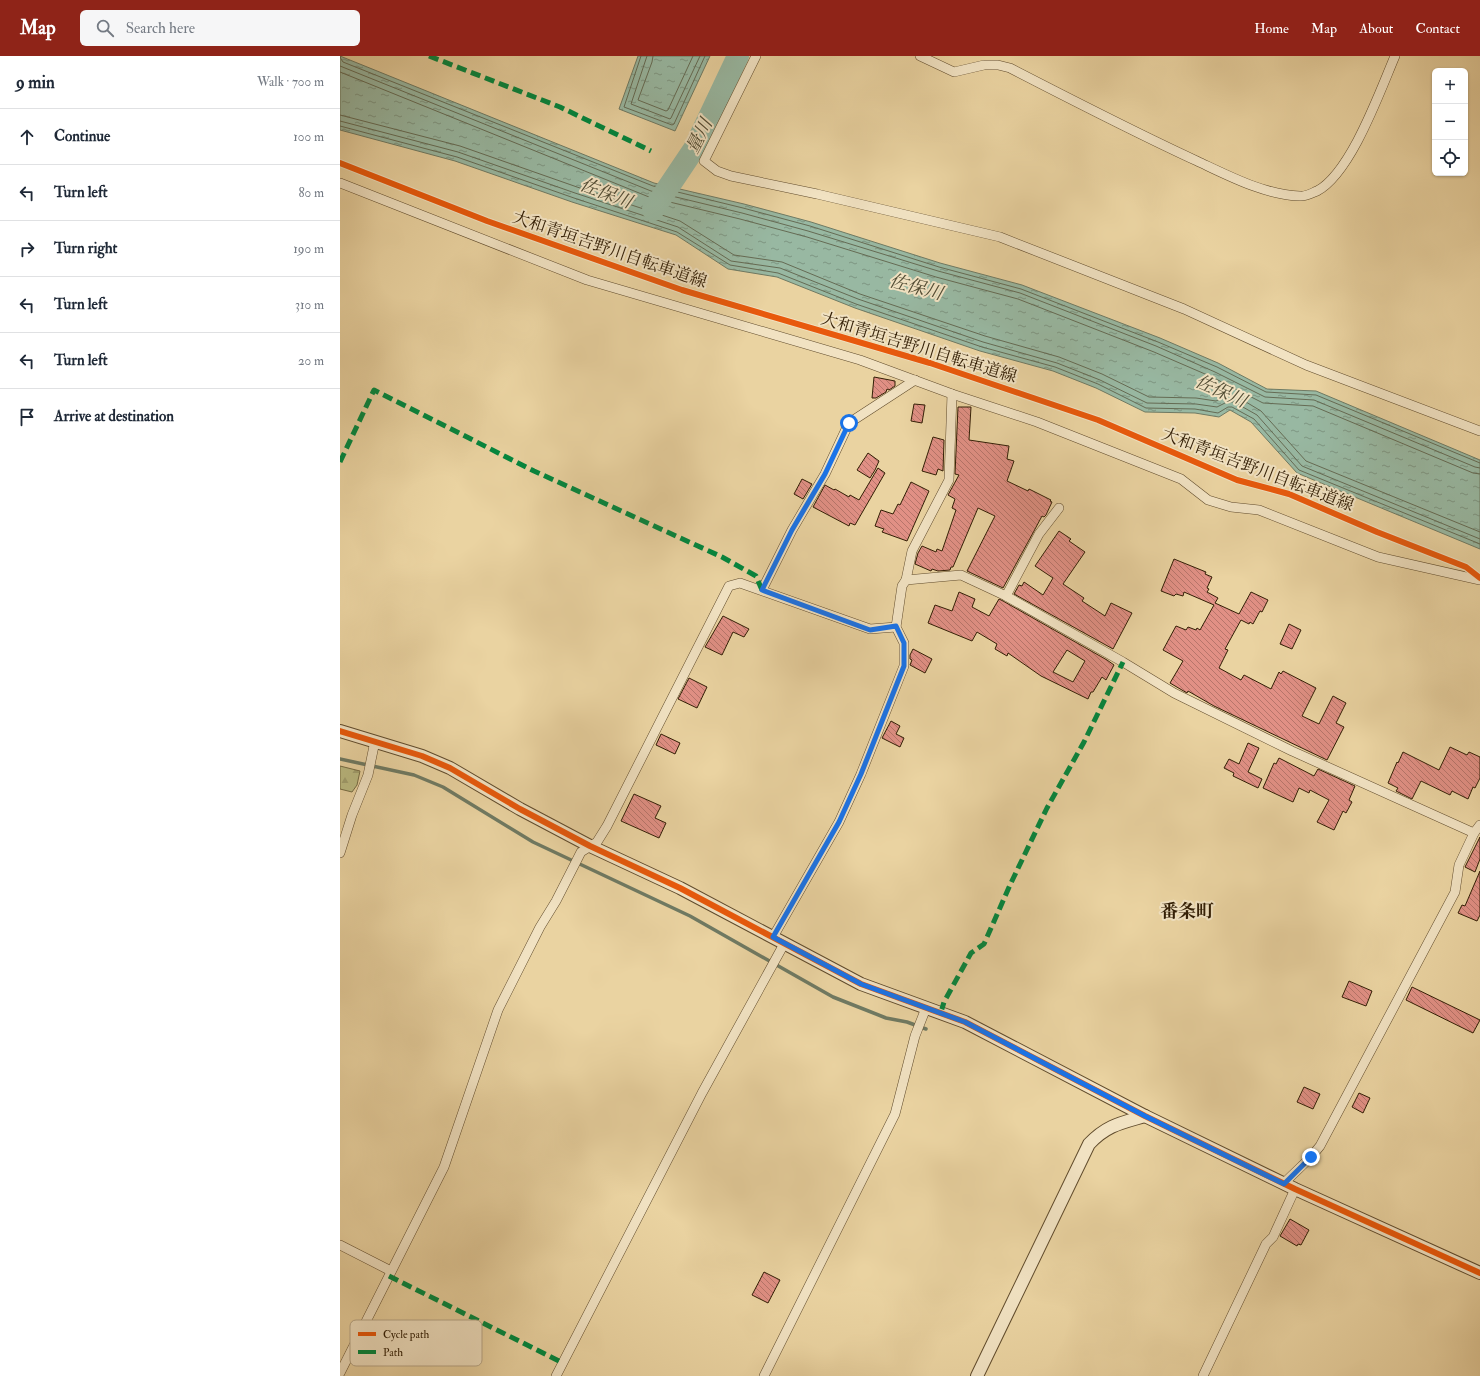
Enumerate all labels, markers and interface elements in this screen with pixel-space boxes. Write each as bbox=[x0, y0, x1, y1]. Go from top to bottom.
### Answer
search box bbox=[80, 10, 360, 46]
text: Map bbox=[20, 16, 56, 40]
icon: search bbox=[94, 17, 116, 39]
text: Search here bbox=[126, 19, 195, 38]
text: Home bbox=[1254, 20, 1289, 37]
text: Map bbox=[1311, 20, 1337, 37]
text: About bbox=[1359, 20, 1393, 37]
text: Contact bbox=[1415, 20, 1460, 37]
map controls bbox=[1432, 68, 1468, 176]
button: + bbox=[1432, 68, 1468, 104]
text: 9 min bbox=[16, 72, 55, 93]
text: Walk · 700 m bbox=[257, 74, 324, 90]
button: − bbox=[1432, 104, 1468, 140]
water label: 量川 bbox=[681, 113, 719, 157]
icon: ahead bbox=[16, 126, 38, 148]
text: Continue bbox=[54, 127, 110, 146]
text: 100 m bbox=[293, 129, 324, 145]
button: locate bbox=[1432, 140, 1468, 176]
water label: 佐保川 bbox=[576, 173, 637, 215]
icon: left bbox=[16, 182, 38, 204]
text: Turn left bbox=[54, 183, 108, 202]
text: 80 m bbox=[298, 185, 324, 201]
street label: 大和青垣吉野川自転車道線 bbox=[510, 206, 710, 293]
icon: right bbox=[16, 238, 38, 260]
text: Turn right bbox=[54, 239, 117, 258]
text: 190 m bbox=[293, 241, 324, 257]
water label: 佐保川 bbox=[887, 269, 947, 306]
icon: left bbox=[16, 294, 38, 316]
text: Turn left bbox=[54, 295, 108, 314]
text: 310 m bbox=[295, 297, 324, 313]
street label: 大和青垣吉野川自転車道線 bbox=[818, 308, 1019, 387]
icon: left bbox=[16, 350, 38, 372]
text: Turn left bbox=[54, 351, 108, 370]
text: 20 m bbox=[298, 353, 324, 369]
water label: 佐保川 bbox=[1191, 370, 1252, 414]
icon: arrive bbox=[16, 406, 38, 428]
text: Arrive at destination bbox=[54, 407, 174, 426]
route start bbox=[840, 414, 858, 432]
street label: 大和青垣吉野川自転車道線 bbox=[1159, 423, 1357, 516]
district label: 番条町 bbox=[1160, 900, 1214, 923]
route end bbox=[1302, 1148, 1320, 1166]
legend bbox=[350, 1320, 482, 1366]
text: Cycle path bbox=[383, 1328, 429, 1342]
text: Path bbox=[383, 1346, 403, 1359]

